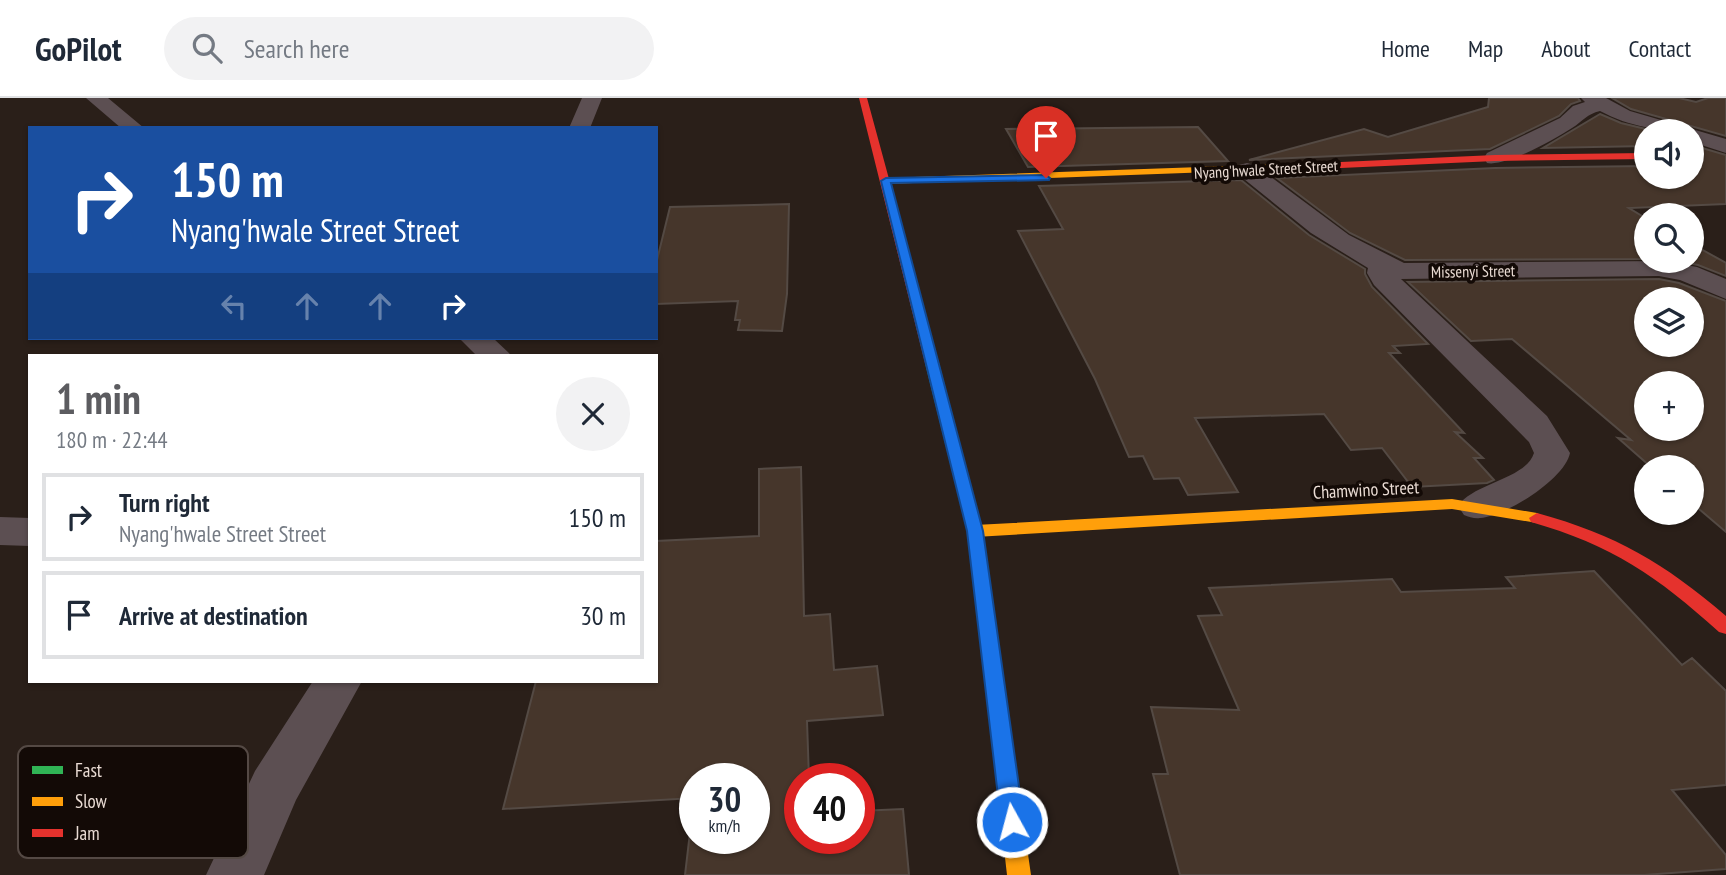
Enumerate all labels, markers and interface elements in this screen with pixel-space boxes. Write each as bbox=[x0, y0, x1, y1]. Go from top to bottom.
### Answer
search box bbox=[164, 17, 654, 80]
text: GoPilot bbox=[35, 27, 122, 70]
icon: search bbox=[188, 29, 226, 67]
text: Search here bbox=[244, 32, 349, 65]
text: Home bbox=[1381, 33, 1430, 64]
text: Map bbox=[1468, 33, 1503, 64]
text: About bbox=[1541, 33, 1590, 64]
text: Contact bbox=[1628, 33, 1691, 64]
pin bbox=[1016, 106, 1076, 178]
icon: arrive bbox=[1027, 117, 1065, 155]
map controls bbox=[1634, 119, 1704, 525]
button: sound bbox=[1634, 119, 1704, 189]
text: 150 m bbox=[171, 147, 284, 211]
icon: right bbox=[56, 154, 147, 245]
street label: Nyang'hwale Street Street bbox=[1194, 155, 1339, 183]
button: search bbox=[1634, 203, 1704, 273]
text: Nyang'hwale Street Street bbox=[171, 209, 459, 251]
street label: Missenyi Street bbox=[1431, 260, 1516, 282]
icon: left bbox=[215, 287, 253, 325]
icon: ahead bbox=[288, 287, 326, 325]
icon: ahead bbox=[361, 287, 399, 325]
icon: right bbox=[434, 287, 472, 325]
button: layers bbox=[1634, 287, 1704, 357]
text: 1 min bbox=[56, 371, 141, 426]
button: + bbox=[1634, 371, 1704, 441]
button: close bbox=[556, 377, 630, 451]
text: 180 m · 22:44 bbox=[56, 425, 168, 454]
button: − bbox=[1634, 455, 1704, 525]
street label: Chamwino Street bbox=[1312, 475, 1420, 504]
text: Turn right bbox=[119, 486, 210, 519]
icon: right bbox=[60, 498, 98, 536]
text: 150 m bbox=[568, 501, 626, 534]
text: Nyang'hwale Street Street bbox=[119, 519, 326, 548]
icon: arrive bbox=[60, 596, 98, 634]
text: Arrive at destination bbox=[119, 599, 308, 632]
text: 30 m bbox=[580, 599, 626, 632]
legend bbox=[18, 746, 248, 858]
text: Fast bbox=[75, 758, 103, 782]
speed limit sign: 40 bbox=[784, 763, 875, 854]
text: 30 bbox=[708, 776, 741, 822]
position arrow bbox=[975, 785, 1049, 859]
text: Slow bbox=[75, 789, 108, 813]
text: km/h bbox=[709, 814, 740, 837]
text: Jam bbox=[74, 821, 100, 845]

